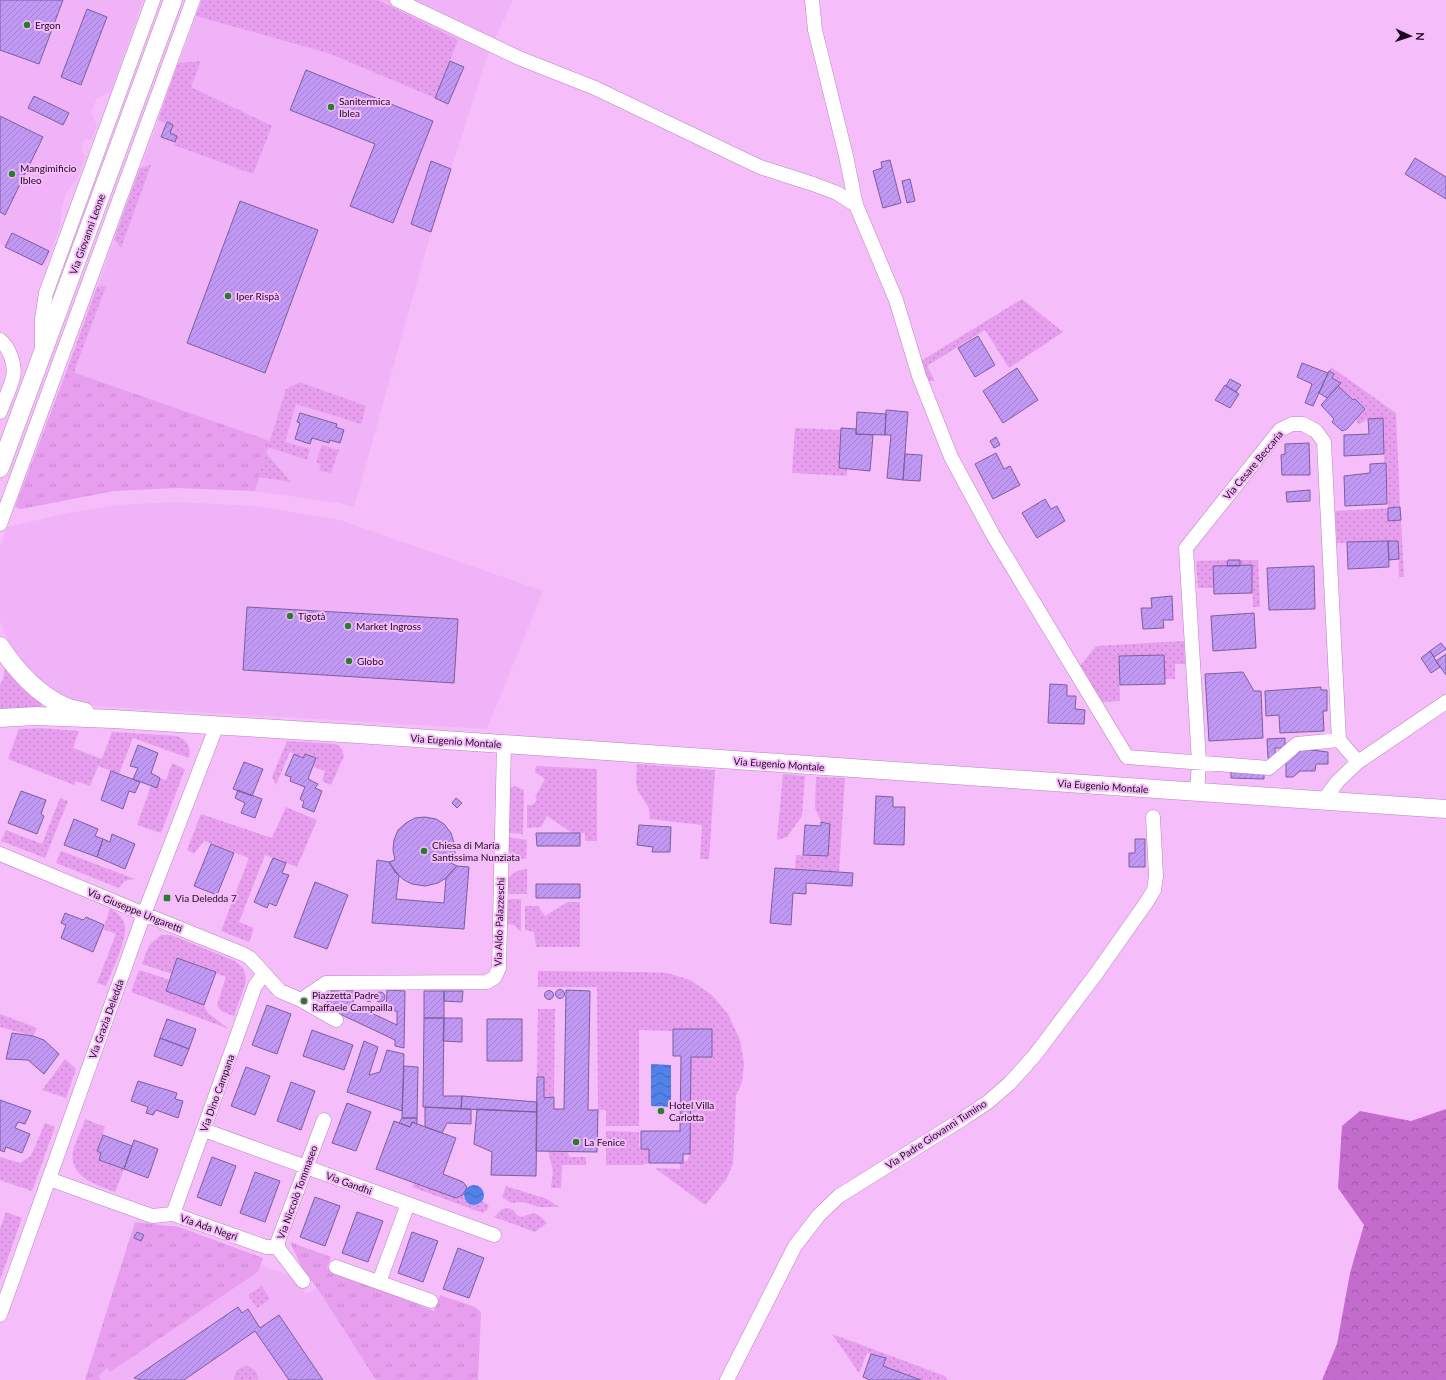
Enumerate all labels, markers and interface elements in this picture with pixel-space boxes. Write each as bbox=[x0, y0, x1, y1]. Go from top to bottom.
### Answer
north arrow bbox=[1390, 16, 1430, 56]
place label: Ergon bbox=[35, 19, 61, 31]
marker: Ergon bbox=[22, 20, 32, 30]
text: N bbox=[1414, 32, 1427, 41]
place label: Sanitermica Iblea bbox=[339, 95, 390, 119]
marker: Sanitermica Iblea bbox=[326, 102, 336, 112]
place label: Mangimificio Ibleo bbox=[20, 162, 77, 186]
marker: Mangimificio Ibleo bbox=[7, 169, 17, 179]
street label: Via Giovanni Leone bbox=[67, 192, 107, 276]
place label: Iper Rispà bbox=[236, 290, 279, 302]
marker: Iper Rispà bbox=[223, 291, 233, 301]
street label: Via Cesare Beccaria bbox=[1221, 428, 1285, 502]
place label: Tigotà bbox=[298, 610, 326, 622]
marker: Tigotà bbox=[285, 611, 295, 621]
place label: Market Ingross bbox=[356, 620, 421, 632]
marker: Market Ingross bbox=[343, 621, 353, 631]
place label: Globo bbox=[357, 655, 384, 667]
marker: Globo bbox=[344, 656, 354, 666]
street label: Via Eugenio Montale bbox=[410, 732, 502, 750]
street label: Via Eugenio Montale bbox=[733, 755, 825, 773]
street label: Via Eugenio Montale bbox=[1057, 777, 1149, 795]
place label: Chiesa di Maria Santissima Nunziata bbox=[432, 839, 520, 863]
marker: Chiesa di Maria Santissima Nunziata bbox=[419, 846, 429, 856]
street label: Via Aldo Palazzeschi bbox=[491, 877, 507, 967]
street label: Via Giuseppe Ungaretti bbox=[86, 885, 184, 935]
place label: Via Deledda 7 bbox=[175, 892, 237, 904]
marker: Via Deledda 7 bbox=[162, 893, 172, 903]
street label: Via Grazia Deledda bbox=[86, 978, 126, 1060]
place label: Piazzetta Padre Raffaele Campailla bbox=[312, 989, 393, 1013]
marker: Piazzetta Padre Raffaele Campailla bbox=[299, 996, 309, 1006]
street label: Via Dino Campana bbox=[197, 1053, 237, 1133]
street label: Via Padre Giovanni Tumino bbox=[883, 1097, 989, 1171]
place label: Hotel Villa Carlotta bbox=[669, 1099, 714, 1123]
marker: Hotel Villa Carlotta bbox=[656, 1106, 666, 1116]
place label: La Fenice bbox=[584, 1136, 625, 1148]
marker: La Fenice bbox=[571, 1137, 581, 1147]
street label: Via Niccolò Tommaseo bbox=[274, 1143, 320, 1241]
street label: Via Gandhi bbox=[324, 1169, 374, 1197]
street label: Via Ada Negri bbox=[179, 1212, 239, 1242]

